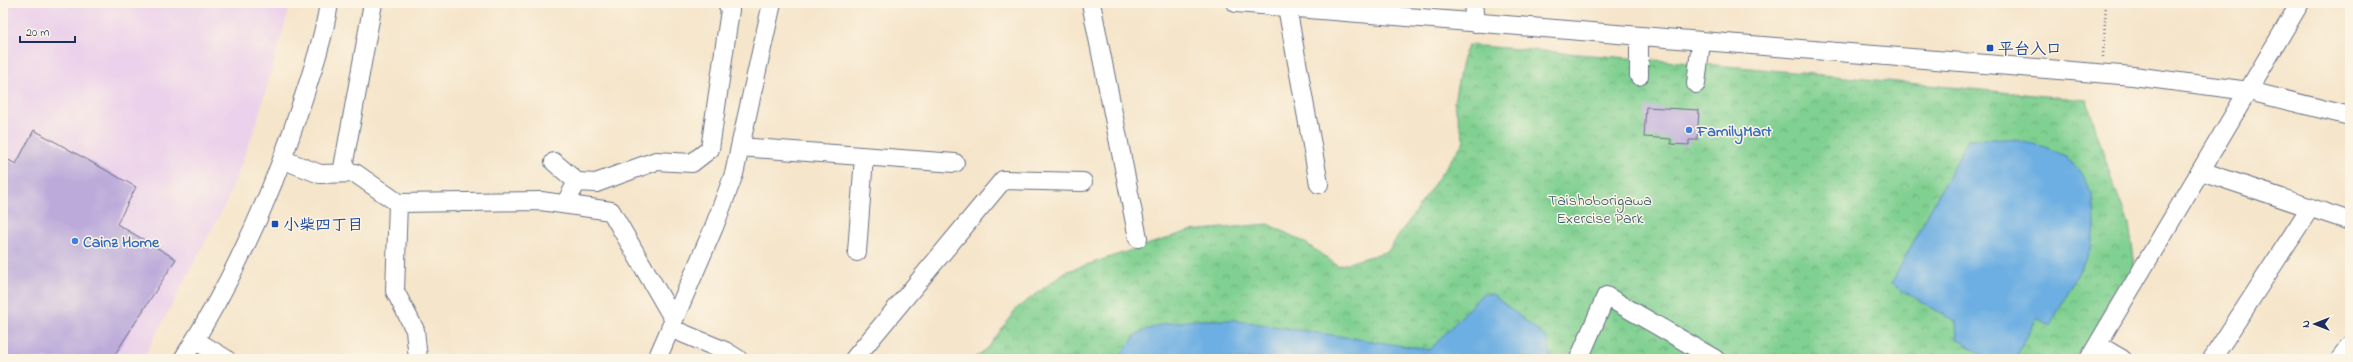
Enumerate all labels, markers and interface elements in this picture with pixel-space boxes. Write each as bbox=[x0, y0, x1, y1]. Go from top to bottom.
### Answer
scale bar bbox=[20, 18, 75, 44]
text: 20 m bbox=[26, 24, 49, 42]
place label: 平台入口 bbox=[1998, 38, 2062, 62]
marker: 平台入口 bbox=[1985, 43, 1995, 53]
place label: FamilyMart bbox=[1696, 120, 1772, 145]
marker: FamilyMart bbox=[1684, 125, 1694, 135]
park label: Taishoborigawa Exercise Park bbox=[1548, 189, 1652, 231]
place label: 小柴四丁目 bbox=[283, 214, 363, 238]
marker: 小柴四丁目 bbox=[270, 219, 280, 229]
place label: Cainz Home bbox=[83, 231, 160, 255]
marker: Cainz Home bbox=[70, 236, 80, 246]
north arrow bbox=[2295, 304, 2335, 344]
text: N bbox=[2298, 320, 2314, 328]

